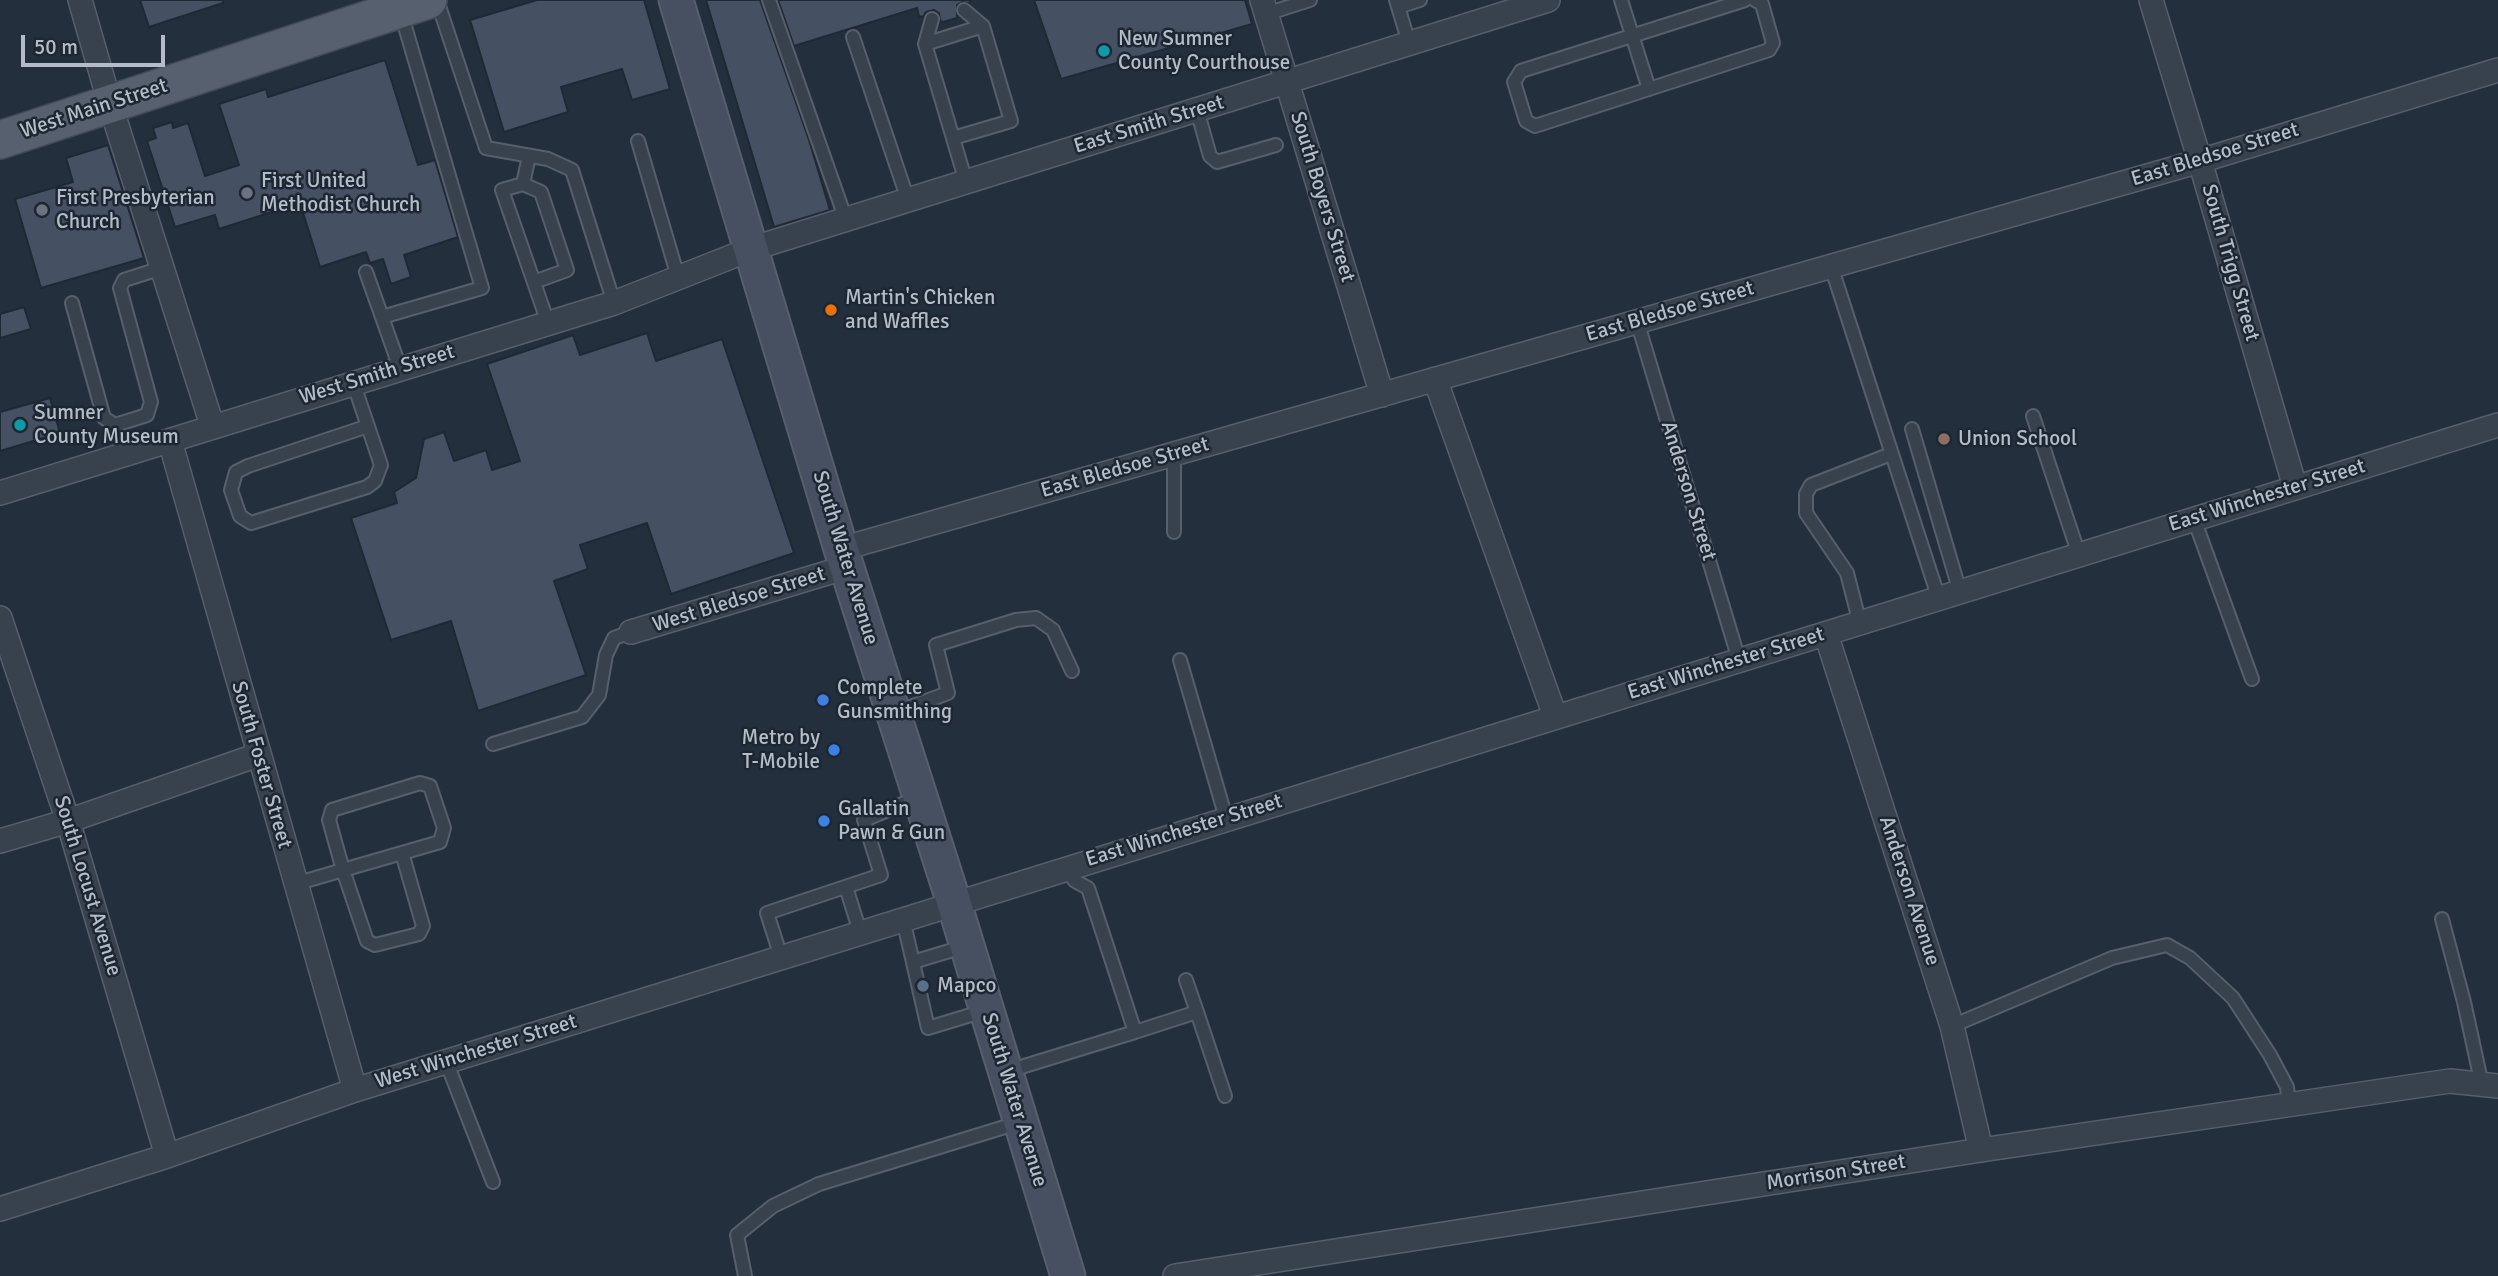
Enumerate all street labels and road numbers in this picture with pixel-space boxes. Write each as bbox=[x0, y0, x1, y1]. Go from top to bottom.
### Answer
street label: West Main Street bbox=[17, 73, 171, 145]
street label: East Smith Street bbox=[1071, 90, 1227, 160]
street label: South Boyers Street bbox=[1284, 109, 1360, 285]
street label: East Bledsoe Street bbox=[2128, 118, 2302, 192]
street label: South Trigg Street bbox=[2196, 182, 2264, 344]
street label: East Bledsoe Street bbox=[1583, 276, 1757, 348]
street label: West Smith Street bbox=[296, 339, 458, 411]
street label: Anderson Street bbox=[1655, 418, 1721, 564]
street label: East Bledsoe Street bbox=[1038, 432, 1212, 504]
street label: East Winchester Street bbox=[2166, 454, 2368, 538]
street label: South Water Avenue bbox=[807, 468, 883, 648]
street label: West Bledsoe Street bbox=[650, 562, 828, 638]
street label: East Winchester Street bbox=[1625, 622, 1827, 706]
street label: South Foster Street bbox=[225, 679, 297, 851]
street label: East Winchester Street bbox=[1083, 789, 1285, 873]
street label: South Locust Avenue bbox=[48, 793, 126, 979]
street label: Anderson Avenue bbox=[1873, 813, 1945, 969]
street label: West Winchester Street bbox=[372, 1009, 580, 1095]
street label: South Water Avenue bbox=[976, 1010, 1052, 1190]
street label: Morrison Street bbox=[1765, 1150, 1907, 1196]

